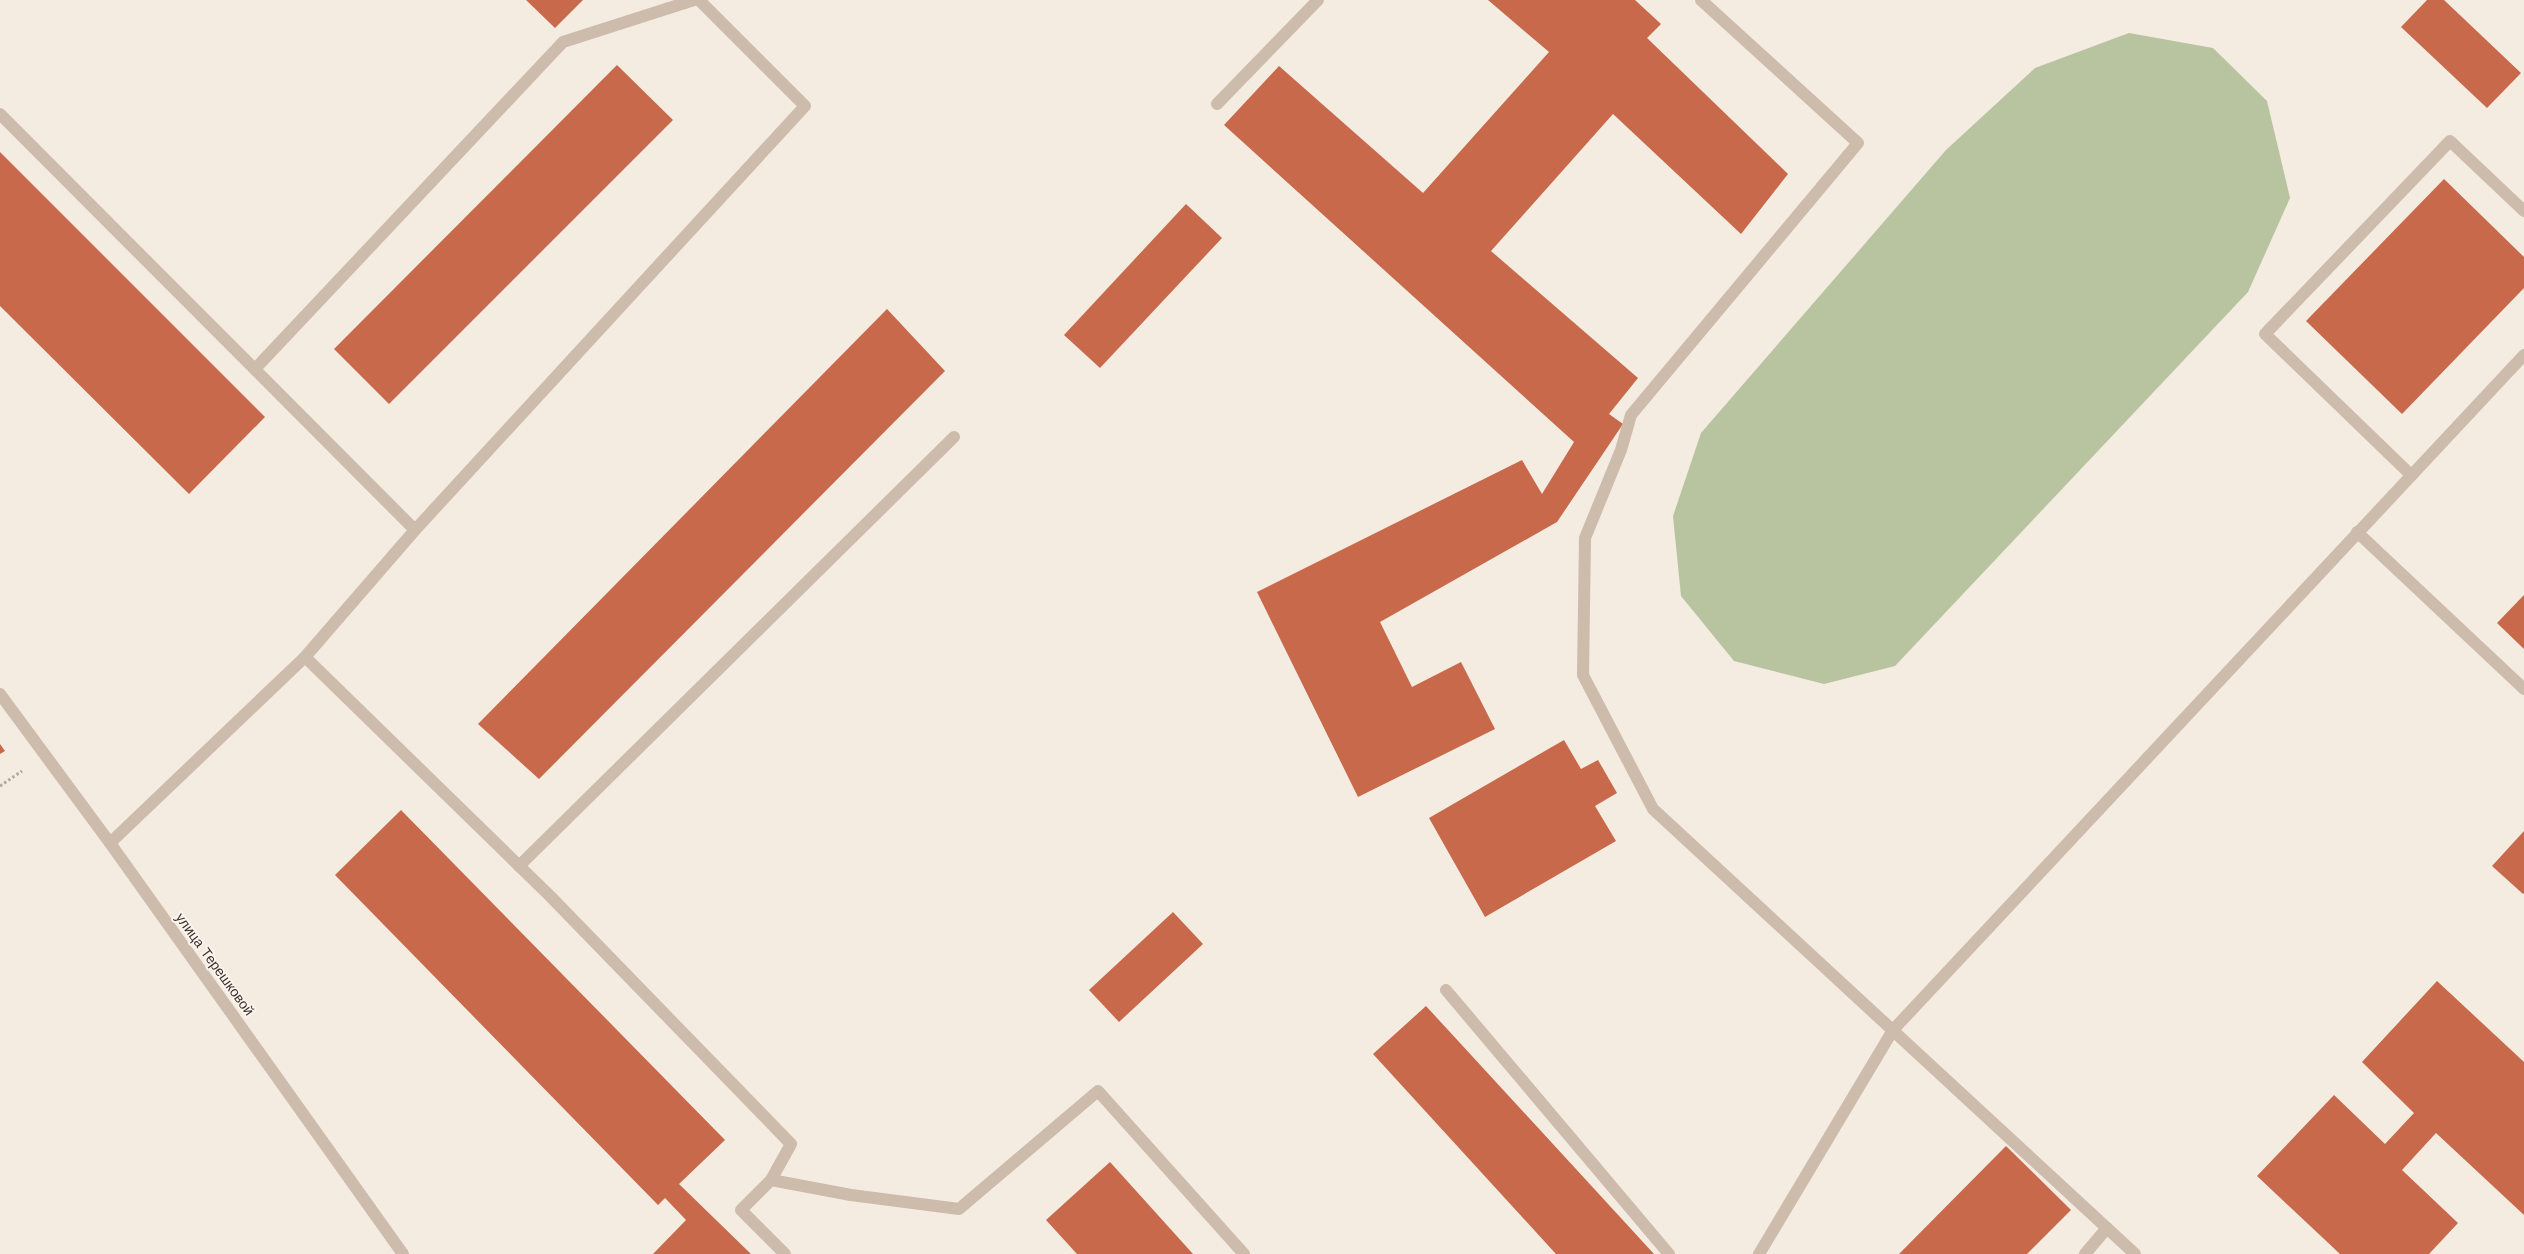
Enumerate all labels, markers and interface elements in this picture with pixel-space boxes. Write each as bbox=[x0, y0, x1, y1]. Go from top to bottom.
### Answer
street label: улица Терешковой bbox=[173, 910, 257, 1018]

